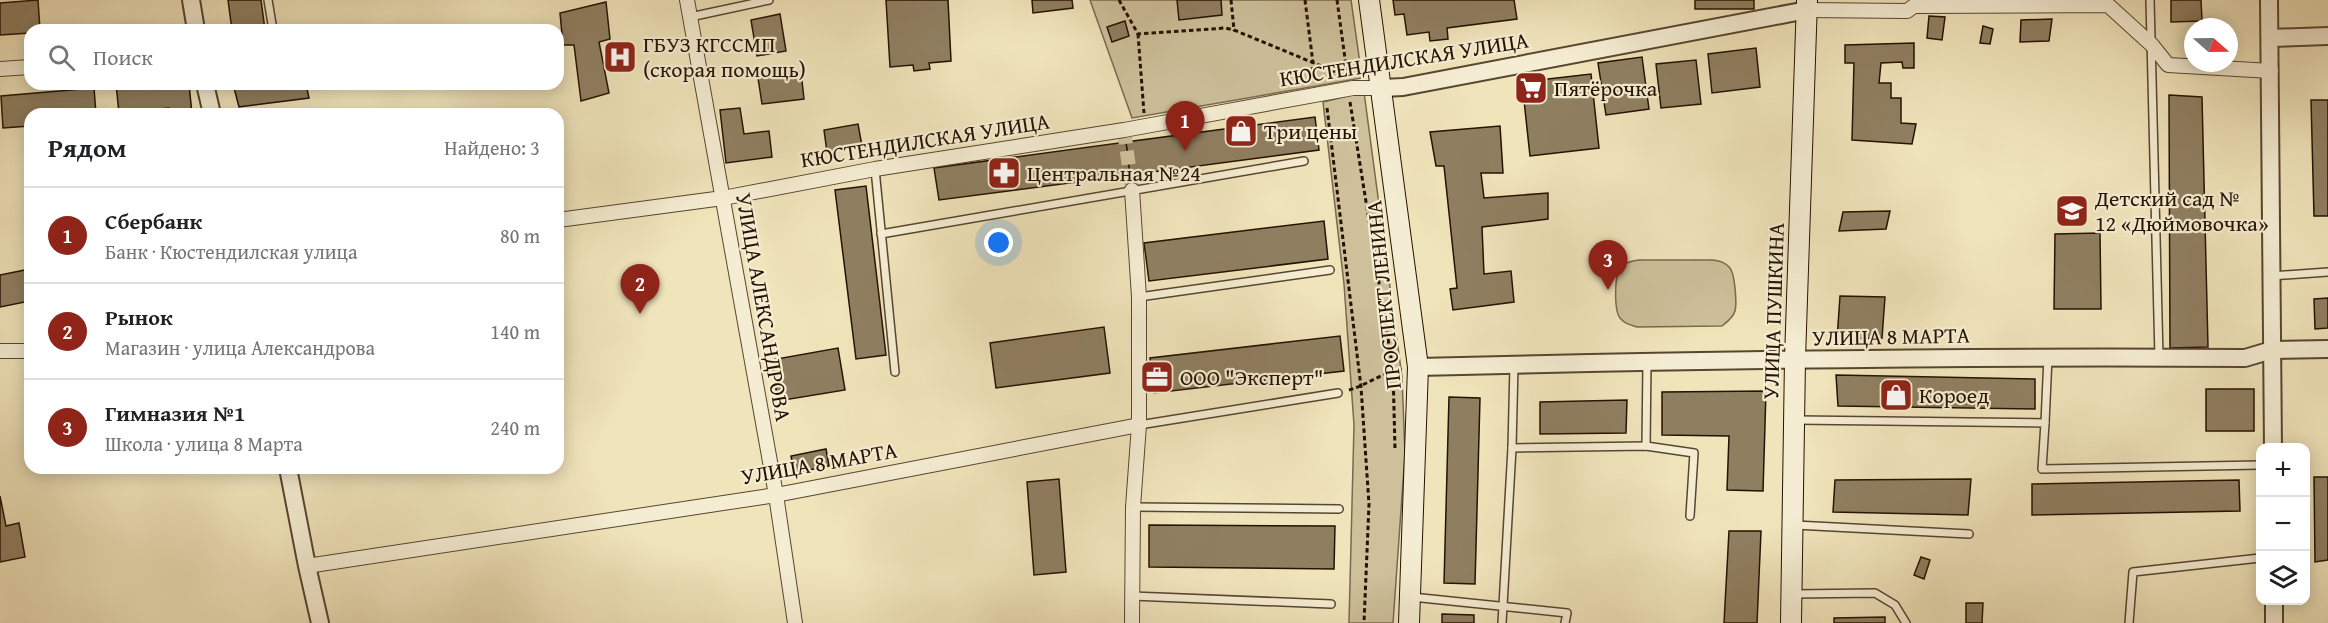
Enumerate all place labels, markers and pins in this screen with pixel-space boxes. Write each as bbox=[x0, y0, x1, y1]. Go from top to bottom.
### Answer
place label: ГБУЗ КГССМП (скорая помощь) bbox=[643, 28, 806, 85]
hospital icon: ГБУЗ КГССМП (скорая помощь) bbox=[602, 39, 638, 75]
supermarket icon: Пятёрочка bbox=[1513, 70, 1549, 106]
place label: Пятёрочка bbox=[1554, 72, 1658, 104]
pin: 1 bbox=[1166, 102, 1204, 151]
shop icon: Три цены bbox=[1223, 113, 1259, 149]
place label: Три цены bbox=[1264, 115, 1357, 147]
pharmacy icon: Центральная №24 bbox=[986, 155, 1022, 191]
place label: Центральная №24 bbox=[1027, 157, 1201, 189]
place label: Детский сад № 12 «Дюймовочка» bbox=[2094, 182, 2269, 239]
school or university icon: Детский сад № 12 «Дюймовочка» bbox=[2054, 193, 2090, 229]
pin: 3 bbox=[1588, 240, 1628, 290]
pin: 2 bbox=[620, 264, 660, 314]
office icon: ООО "Эксперт" bbox=[1139, 359, 1175, 395]
place label: ООО "Эксперт" bbox=[1180, 361, 1323, 393]
shop icon: Короед bbox=[1878, 377, 1914, 413]
place label: Короед bbox=[1919, 379, 1989, 411]

